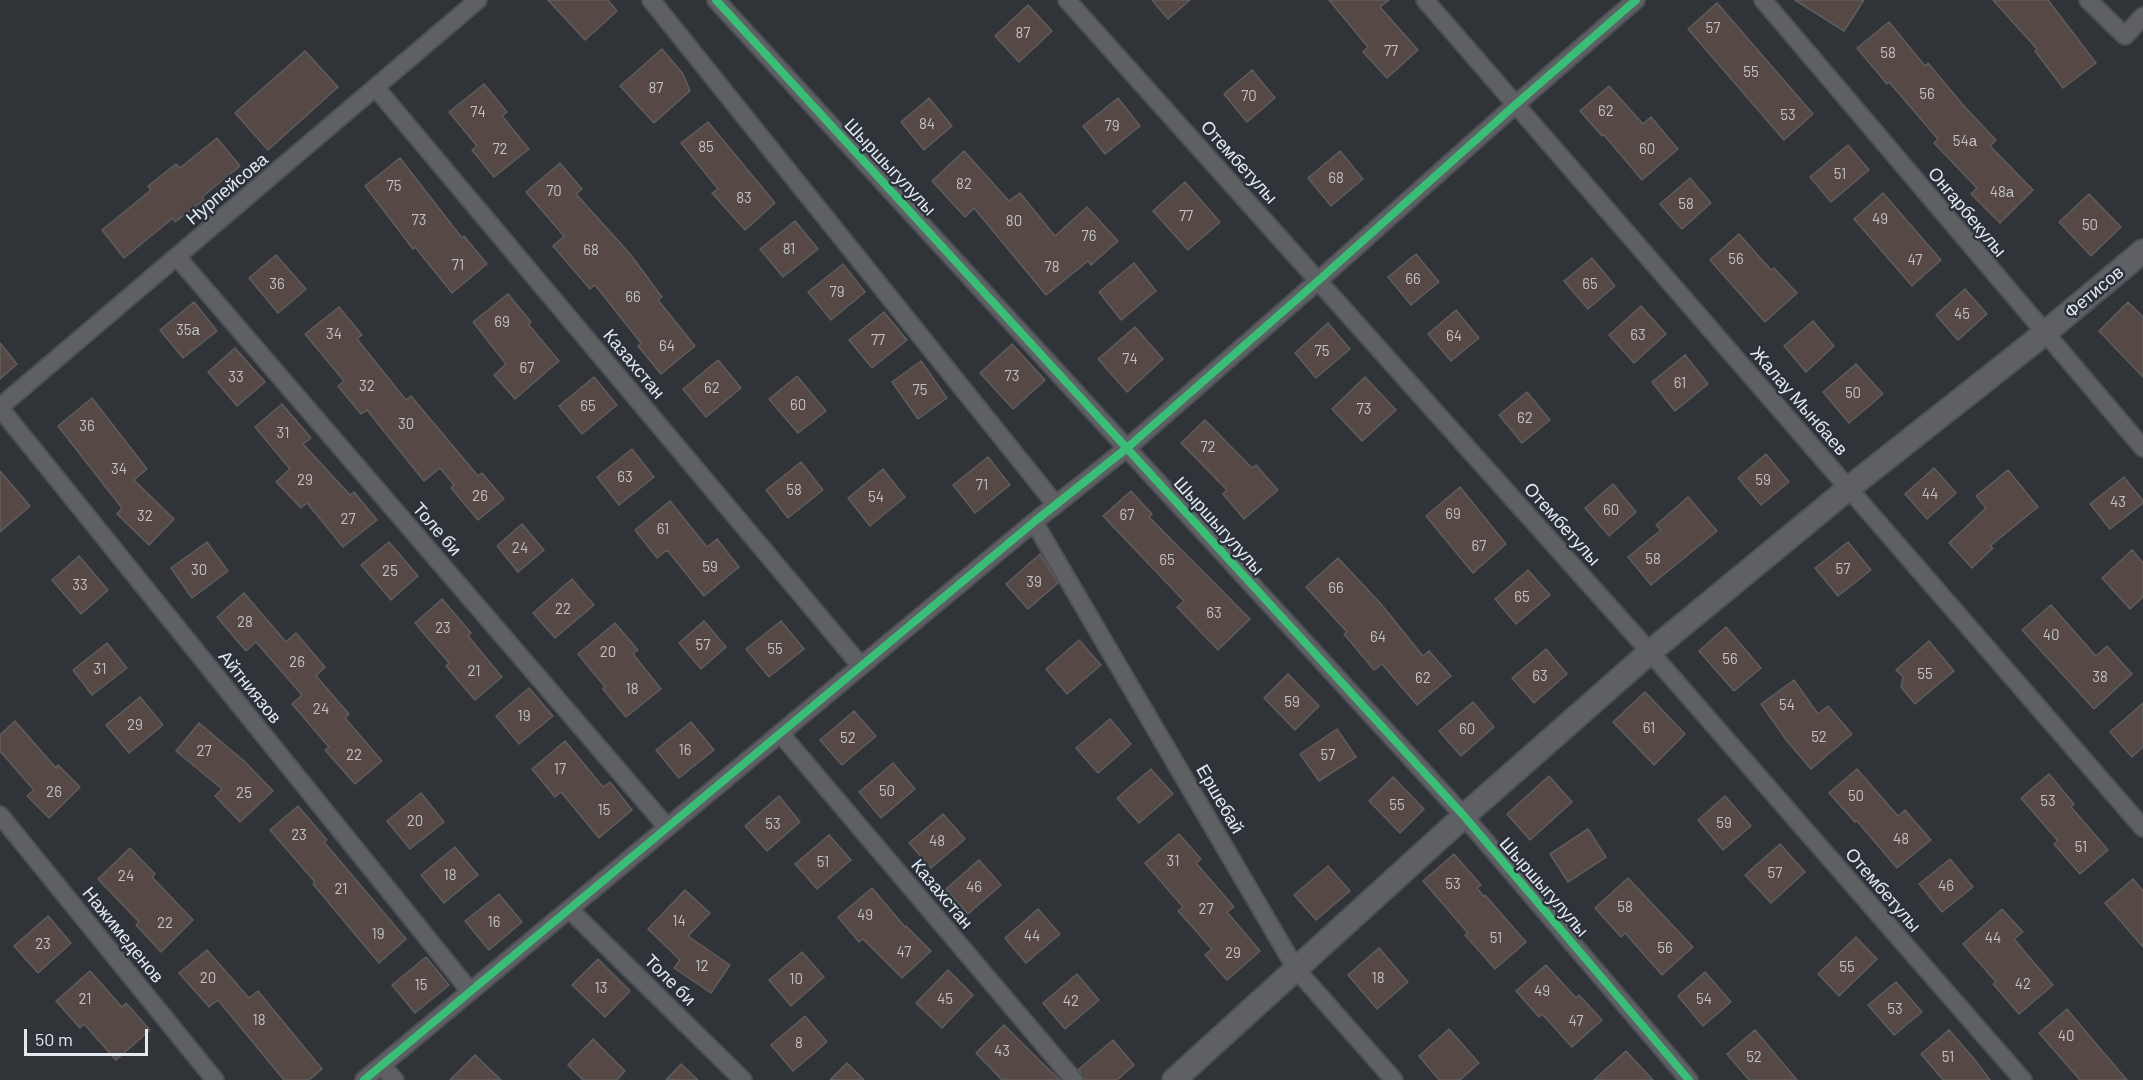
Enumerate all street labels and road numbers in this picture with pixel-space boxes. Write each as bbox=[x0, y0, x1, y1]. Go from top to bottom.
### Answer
street label: Шыршыгулулы bbox=[840, 114, 940, 220]
street label: Отембетулы bbox=[1196, 116, 1282, 208]
street label: Нурпейсова bbox=[182, 149, 272, 229]
street label: Онгарбекулы bbox=[1923, 163, 2011, 261]
street label: Фетисов bbox=[2060, 261, 2128, 323]
street label: Казахстан bbox=[599, 325, 669, 403]
street label: Жалау Мынбаев bbox=[1746, 342, 1852, 460]
street label: Шыршыгулулы bbox=[1169, 472, 1269, 580]
street label: Отембетулы bbox=[1519, 478, 1605, 570]
street label: Толе би bbox=[408, 498, 466, 560]
street label: Айтниязов bbox=[214, 646, 286, 728]
street label: Ершебай bbox=[1192, 761, 1248, 837]
street label: Шыршыгулулы bbox=[1495, 833, 1593, 941]
street label: Отембетулы bbox=[1841, 844, 1925, 936]
street label: Казахстан bbox=[907, 855, 977, 933]
street label: Нажимеденов bbox=[78, 883, 168, 987]
street label: Толе би bbox=[640, 950, 700, 1010]

